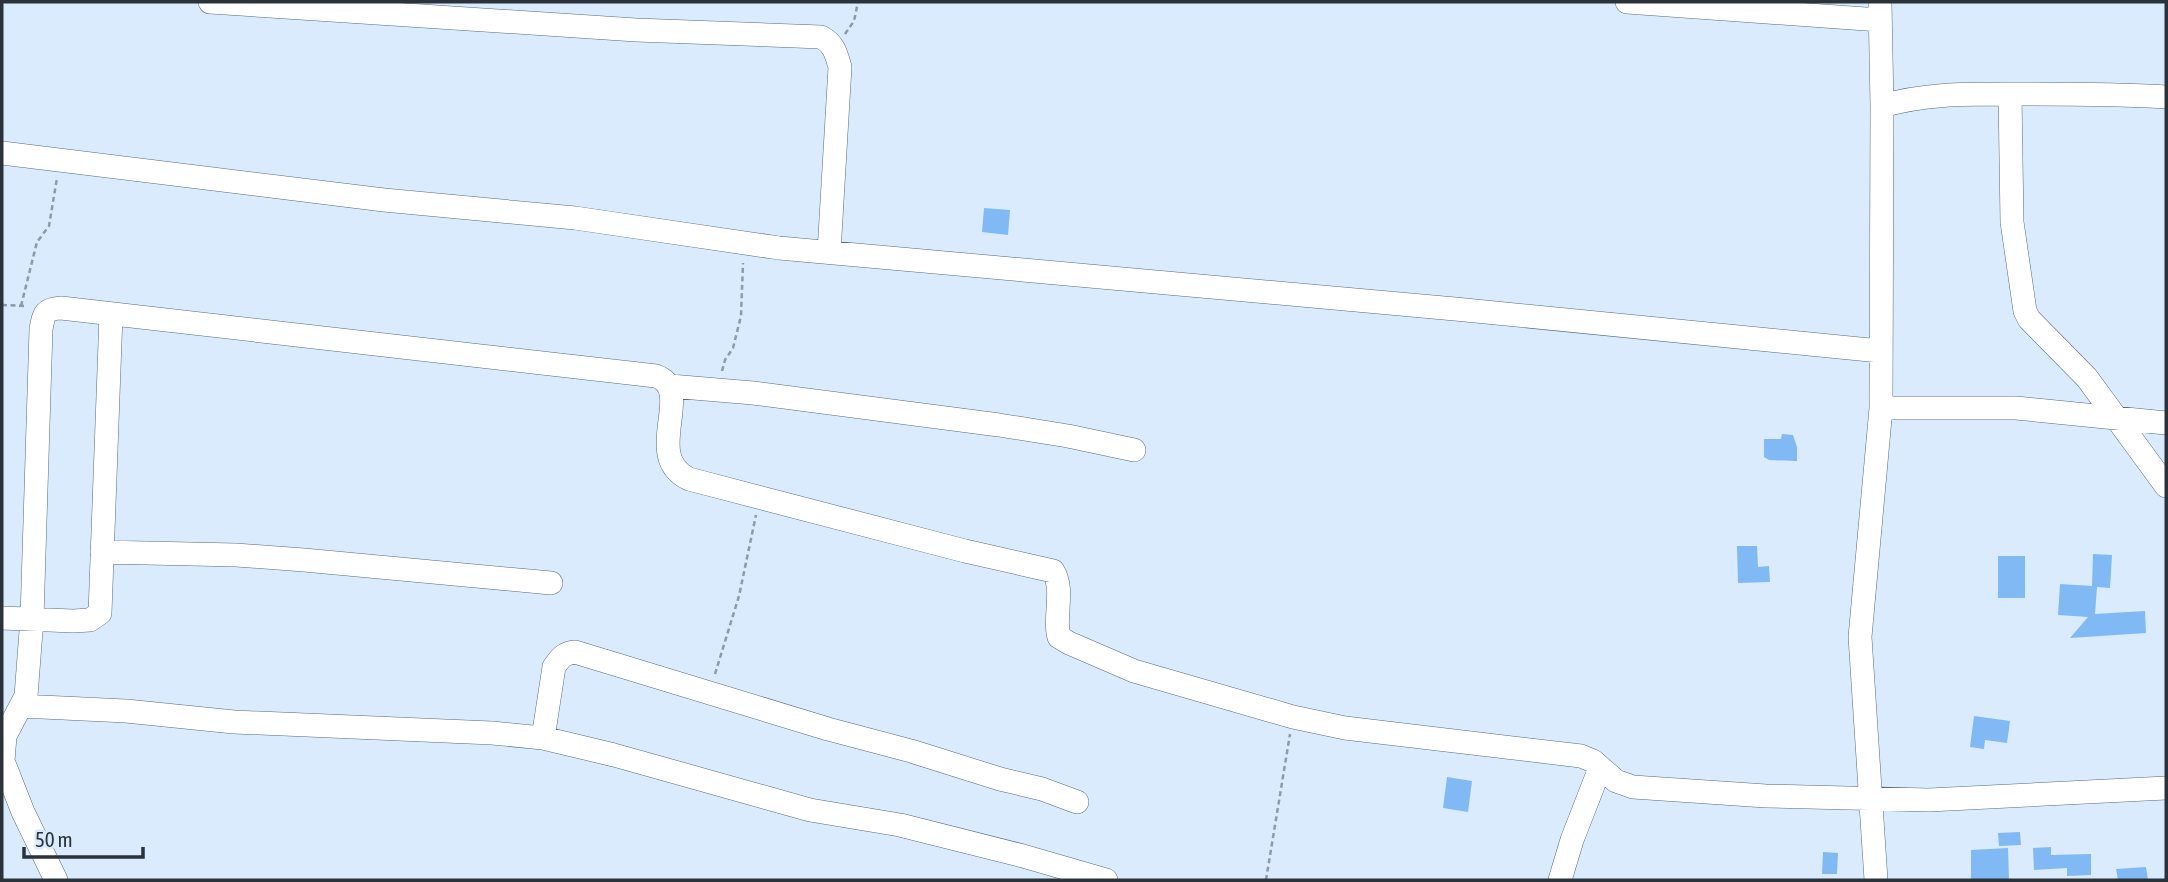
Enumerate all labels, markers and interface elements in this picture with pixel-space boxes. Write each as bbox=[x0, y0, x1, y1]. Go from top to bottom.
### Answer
scale bar bbox=[24, 816, 144, 860]
text: 50 m bbox=[35, 827, 73, 851]

